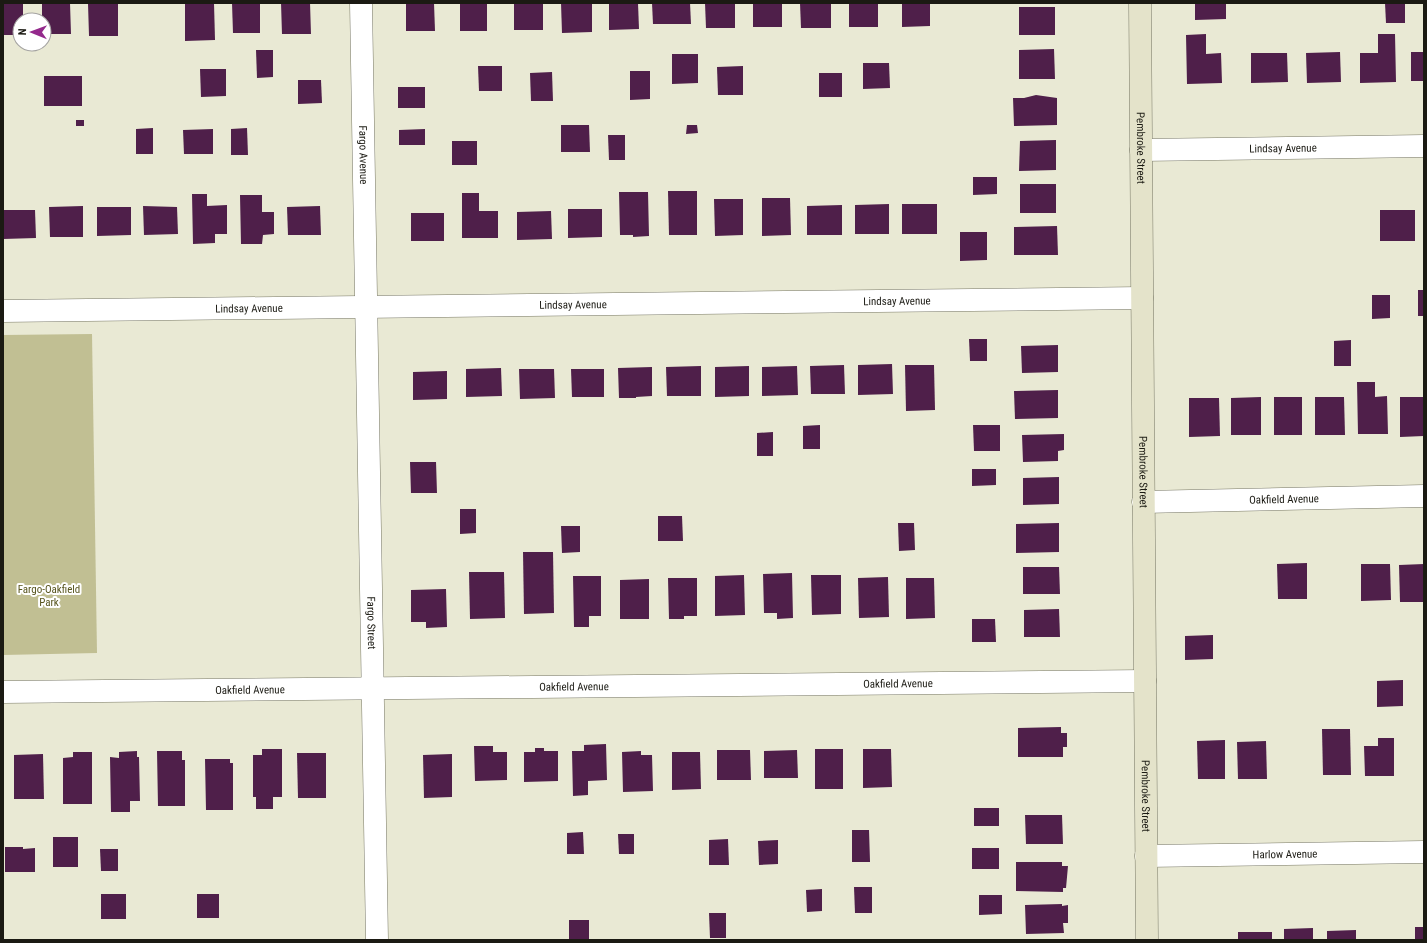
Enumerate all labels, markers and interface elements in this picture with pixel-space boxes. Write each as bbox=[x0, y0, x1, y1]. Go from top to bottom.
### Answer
north arrow bbox=[12, 12, 52, 52]
text: N bbox=[16, 28, 29, 35]
street label: Pembroke Street bbox=[1134, 112, 1148, 184]
street label: Fargo Avenue bbox=[357, 125, 371, 184]
street label: Lindsay Avenue bbox=[1249, 141, 1317, 155]
street label: Lindsay Avenue bbox=[863, 294, 931, 308]
street label: Lindsay Avenue bbox=[539, 298, 607, 311]
street label: Lindsay Avenue bbox=[215, 301, 283, 315]
street label: Pembroke Street bbox=[1137, 436, 1150, 508]
street label: Oakfield Avenue bbox=[1249, 492, 1319, 506]
park label: Fargo-Oakfield Park bbox=[18, 583, 80, 609]
street label: Fargo Street bbox=[365, 596, 379, 649]
street label: Oakfield Avenue bbox=[863, 677, 933, 690]
street label: Oakfield Avenue bbox=[539, 680, 609, 693]
street label: Oakfield Avenue bbox=[215, 683, 285, 696]
street label: Pembroke Street bbox=[1139, 760, 1153, 832]
street label: Harlow Avenue bbox=[1252, 847, 1318, 861]

